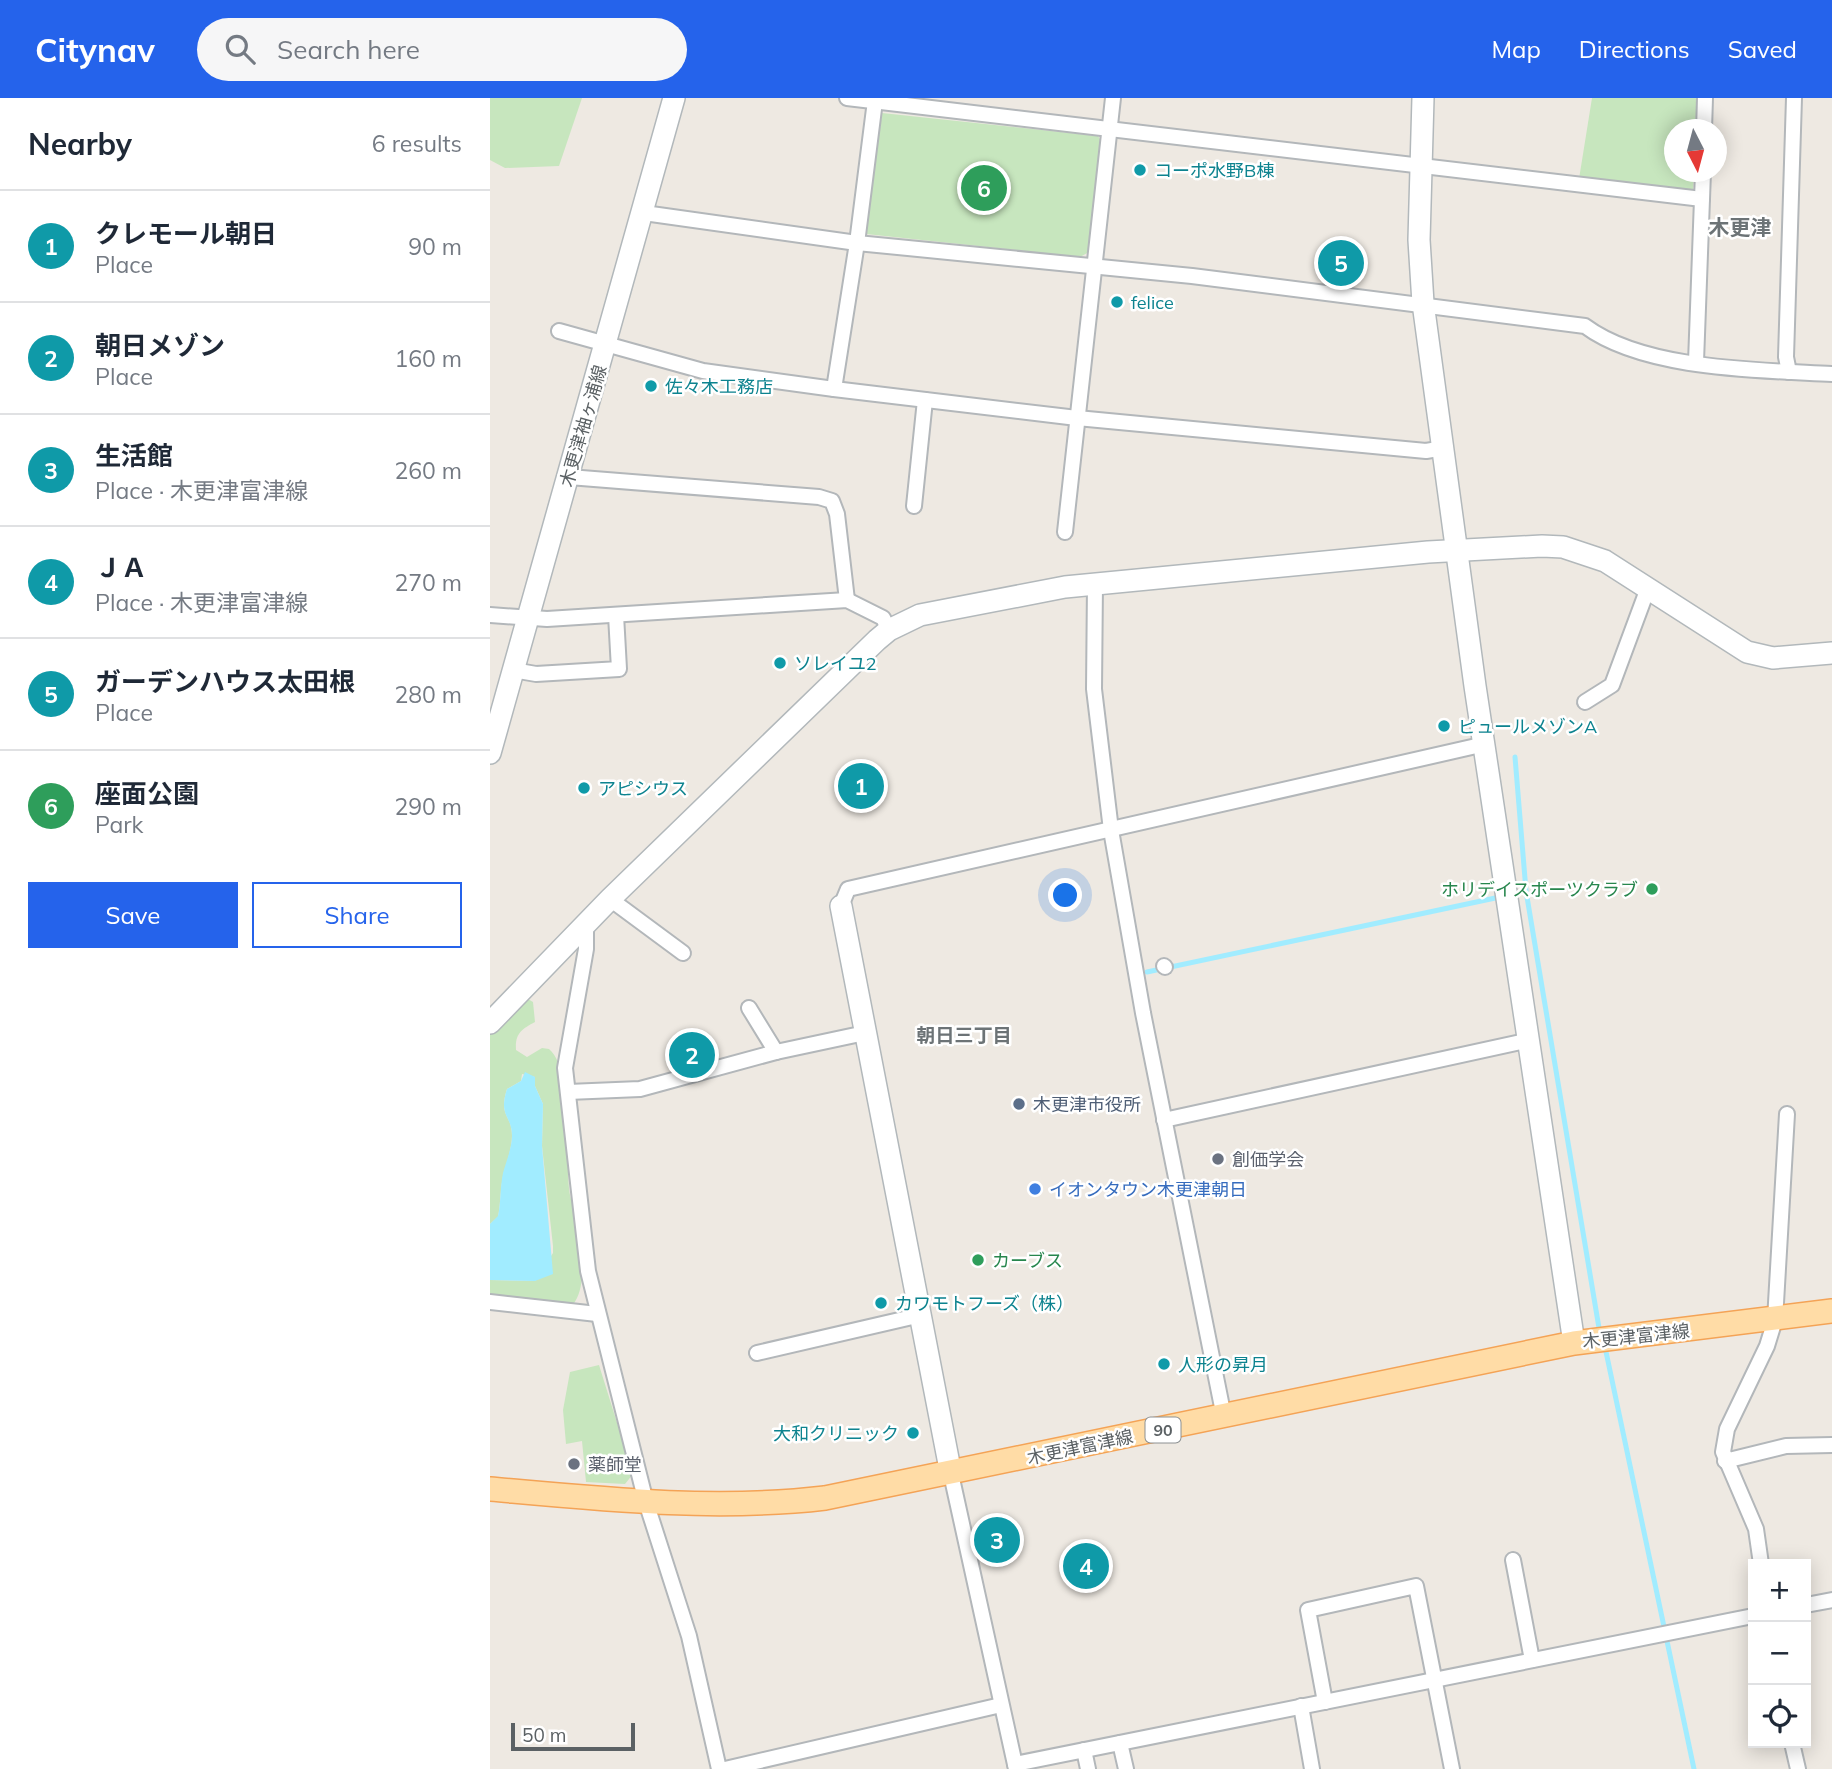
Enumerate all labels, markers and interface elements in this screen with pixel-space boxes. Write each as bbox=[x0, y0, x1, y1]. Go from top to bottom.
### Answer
search box bbox=[197, 18, 687, 81]
text: Citynav bbox=[35, 29, 155, 70]
icon: search bbox=[221, 30, 259, 68]
text: Search here bbox=[277, 33, 420, 66]
text: Map bbox=[1491, 34, 1541, 64]
text: Directions bbox=[1579, 34, 1690, 64]
text: Saved bbox=[1728, 34, 1797, 64]
north arrow bbox=[1664, 119, 1727, 182]
text: Nearby bbox=[28, 125, 132, 163]
text: 6 results bbox=[372, 129, 462, 158]
place label: コーポ水野B棟 bbox=[1154, 159, 1274, 182]
pin: 6 bbox=[961, 162, 1007, 214]
marker: コーポ水野B棟 bbox=[1132, 162, 1148, 178]
district label: 木更津 bbox=[1709, 214, 1772, 240]
text: クレモール朝日 bbox=[95, 217, 277, 250]
text: 1 bbox=[44, 232, 58, 261]
text: 90 m bbox=[408, 232, 462, 261]
pin: 5 bbox=[1318, 237, 1364, 289]
text: Place bbox=[95, 250, 153, 279]
place label: felice bbox=[1131, 291, 1174, 314]
marker: felice bbox=[1109, 294, 1125, 310]
text: 朝日メゾン bbox=[95, 329, 225, 362]
text: 2 bbox=[44, 344, 58, 373]
text: 160 m bbox=[394, 344, 462, 373]
text: Place bbox=[95, 362, 153, 391]
street label: 木更津袖ヶ浦線 bbox=[555, 362, 611, 490]
place label: 佐々木工務店 bbox=[665, 375, 773, 398]
marker: 佐々木工務店 bbox=[643, 378, 659, 394]
text: 生活館 bbox=[95, 439, 173, 472]
text: 3 bbox=[44, 456, 58, 485]
text: 260 m bbox=[394, 456, 462, 485]
text: Place · 木更津富津線 bbox=[95, 476, 308, 505]
text: ＪＡ bbox=[95, 551, 147, 584]
text: 4 bbox=[44, 568, 58, 597]
text: 270 m bbox=[394, 568, 462, 597]
text: Place · 木更津富津線 bbox=[95, 588, 308, 617]
place label: ソレイユ2 bbox=[794, 652, 876, 675]
marker: ソレイユ2 bbox=[772, 655, 788, 671]
text: ガーデンハウス太田根 bbox=[95, 665, 355, 698]
text: 5 bbox=[44, 680, 58, 709]
text: 280 m bbox=[394, 680, 462, 709]
text: Place bbox=[95, 698, 153, 727]
place label: ピュールメゾンA bbox=[1458, 715, 1597, 738]
marker: ピュールメゾンA bbox=[1436, 718, 1452, 734]
pin: 1 bbox=[838, 760, 884, 812]
text: 座面公園 bbox=[95, 777, 199, 810]
place label: アピシウス bbox=[598, 777, 688, 800]
marker: アピシウス bbox=[576, 780, 592, 796]
text: 6 bbox=[44, 792, 58, 821]
text: 290 m bbox=[394, 792, 462, 821]
text: Park bbox=[95, 810, 143, 839]
your location bbox=[1048, 878, 1082, 912]
place label: ホリデイスポーツクラブ bbox=[1441, 878, 1638, 901]
marker: ホリデイスポーツクラブ bbox=[1644, 881, 1660, 897]
button: Save bbox=[28, 882, 238, 948]
button: Share bbox=[252, 882, 462, 948]
district label: 朝日三丁目 bbox=[916, 1023, 1012, 1047]
pin: 2 bbox=[669, 1029, 715, 1081]
place label: 木更津市役所 bbox=[1033, 1093, 1141, 1116]
marker: 木更津市役所 bbox=[1011, 1096, 1027, 1112]
place label: 創価学会 bbox=[1232, 1148, 1304, 1171]
marker: 創価学会 bbox=[1210, 1151, 1226, 1167]
place label: イオンタウン木更津朝日 bbox=[1049, 1178, 1247, 1201]
marker: イオンタウン木更津朝日 bbox=[1027, 1181, 1043, 1197]
place label: カーブス bbox=[992, 1249, 1063, 1272]
marker: カーブス bbox=[970, 1252, 986, 1268]
place label: カワモトフーズ（株） bbox=[895, 1292, 1074, 1315]
marker: カワモトフーズ（株） bbox=[873, 1295, 889, 1311]
street label: 木更津富津線 bbox=[1581, 1319, 1691, 1353]
place label: 人形の昇月 bbox=[1178, 1353, 1268, 1376]
marker: 人形の昇月 bbox=[1156, 1356, 1172, 1372]
road number: 90 bbox=[1146, 1418, 1180, 1442]
place label: 大和クリニック bbox=[773, 1422, 899, 1445]
marker: 大和クリニック bbox=[905, 1425, 921, 1441]
street label: 木更津富津線 bbox=[1025, 1425, 1135, 1469]
place label: 薬師堂 bbox=[588, 1453, 642, 1476]
marker: 薬師堂 bbox=[566, 1456, 582, 1472]
pin: 3 bbox=[974, 1514, 1020, 1566]
pin: 4 bbox=[1063, 1540, 1109, 1592]
map controls bbox=[1748, 1559, 1811, 1748]
button: + bbox=[1748, 1559, 1811, 1622]
button: − bbox=[1748, 1622, 1811, 1685]
button: locate bbox=[1748, 1685, 1811, 1748]
scale bar bbox=[511, 1720, 635, 1752]
text: 50 m bbox=[522, 1723, 566, 1747]

